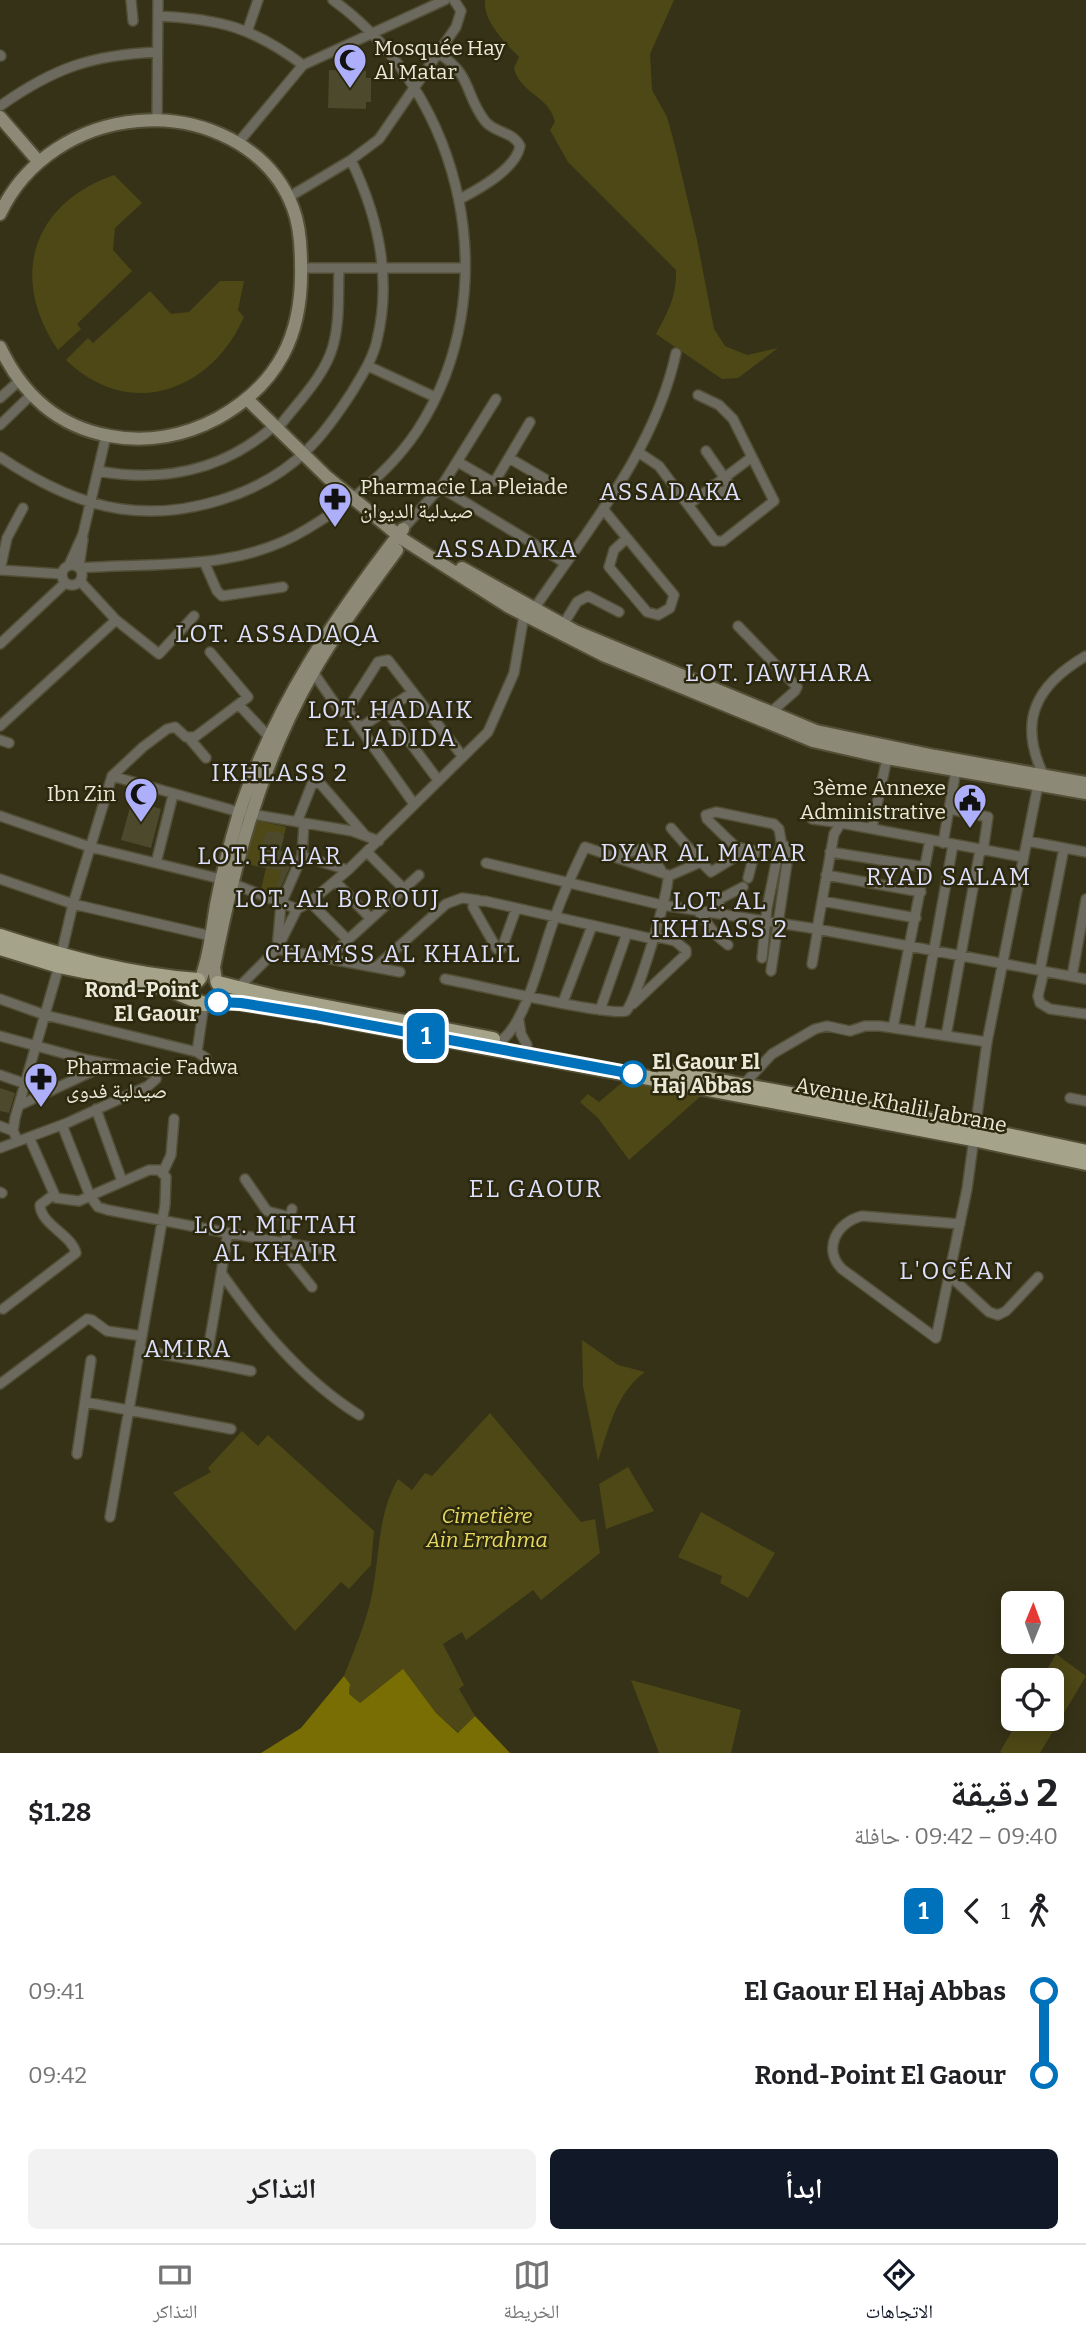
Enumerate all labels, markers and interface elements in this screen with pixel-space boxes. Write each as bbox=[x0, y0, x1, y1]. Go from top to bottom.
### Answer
place label: Mosquée Hay Al Matar bbox=[374, 35, 506, 85]
mosque icon: Mosquée Hay Al Matar bbox=[331, 41, 369, 90]
place label: Pharmacie La Pleiade صيدلية الديوان bbox=[360, 474, 568, 524]
district label: ASSADAKA bbox=[599, 478, 743, 506]
pharmacy icon: Pharmacie La Pleiade صيدلية الديوان bbox=[316, 480, 354, 529]
district label: ASSADAKA bbox=[435, 535, 579, 563]
district label: LOT. ASSADAQA bbox=[175, 620, 381, 648]
district label: LOT. JAWHARA bbox=[685, 659, 873, 687]
district label: LOT. HADAIK EL JADIDA bbox=[308, 696, 474, 752]
district label: IKHLASS 2 bbox=[211, 759, 349, 787]
mosque icon: Ibn Zin bbox=[122, 775, 160, 824]
place label: 3ème Annexe Administrative bbox=[800, 775, 946, 825]
place label: Ibn Zin bbox=[47, 781, 116, 807]
public building icon: 3ème Annexe Administrative bbox=[951, 781, 989, 830]
district label: DYAR AL MATAR bbox=[601, 839, 807, 867]
district label: LOT. HAJAR bbox=[197, 842, 343, 870]
district label: RYAD SALAM bbox=[866, 863, 1032, 891]
district label: LOT. AL BOROUJ bbox=[235, 885, 441, 913]
district label: LOT. AL IKHLASS 2 bbox=[651, 887, 789, 943]
district label: CHAMSS AL KHALIL bbox=[265, 940, 521, 968]
place label: Rond-Point El Gaour bbox=[85, 977, 200, 1027]
marker: Rond-Point El Gaour bbox=[205, 989, 231, 1015]
line badge: 1 bbox=[403, 1013, 449, 1059]
text: 1 bbox=[421, 1022, 431, 1050]
place label: El Gaour El Haj Abbas bbox=[652, 1049, 761, 1099]
place label: Pharmacie Fadwa صيدلية فدوى bbox=[66, 1054, 239, 1104]
pharmacy icon: Pharmacie Fadwa صيدلية فدوى bbox=[22, 1060, 60, 1109]
marker: El Gaour El Haj Abbas bbox=[620, 1061, 646, 1087]
street label: Avenue Khalil Jabrane bbox=[793, 1072, 1009, 1138]
district label: EL GAOUR bbox=[469, 1175, 603, 1203]
district label: LOT. MIFTAH AL KHAIR bbox=[194, 1211, 358, 1267]
district label: L'OCÉAN bbox=[899, 1256, 1015, 1285]
district label: AMIRA bbox=[144, 1335, 232, 1363]
park label: Cimetière Ain Errahma bbox=[425, 1503, 548, 1553]
north arrow bbox=[1001, 1591, 1064, 1654]
map controls bbox=[1001, 1591, 1064, 1731]
button: locate bbox=[1001, 1668, 1064, 1731]
text: 2 دقيقة bbox=[950, 1770, 1058, 1816]
text: $1.28 bbox=[28, 1797, 92, 1828]
text: 09:40 – 09:42 · حافلة bbox=[854, 1822, 1058, 1850]
icon: back bbox=[953, 1892, 991, 1930]
icon: walk bbox=[1020, 1892, 1058, 1930]
text: 1 bbox=[918, 1897, 929, 1925]
text: 1 bbox=[1001, 1897, 1010, 1925]
text: El Gaour El Haj Abbas bbox=[744, 1976, 1006, 2007]
text: 09:41 bbox=[28, 1977, 84, 2005]
text: Rond-Point El Gaour bbox=[754, 2060, 1006, 2091]
text: 09:42 bbox=[28, 2061, 87, 2089]
button: التذاكر bbox=[28, 2149, 536, 2229]
button: ابدأ bbox=[550, 2149, 1058, 2229]
tab: التذاكر bbox=[153, 2256, 198, 2330]
tab: الخريطة bbox=[504, 2256, 559, 2330]
tab: الاتجاهات bbox=[866, 2256, 933, 2330]

